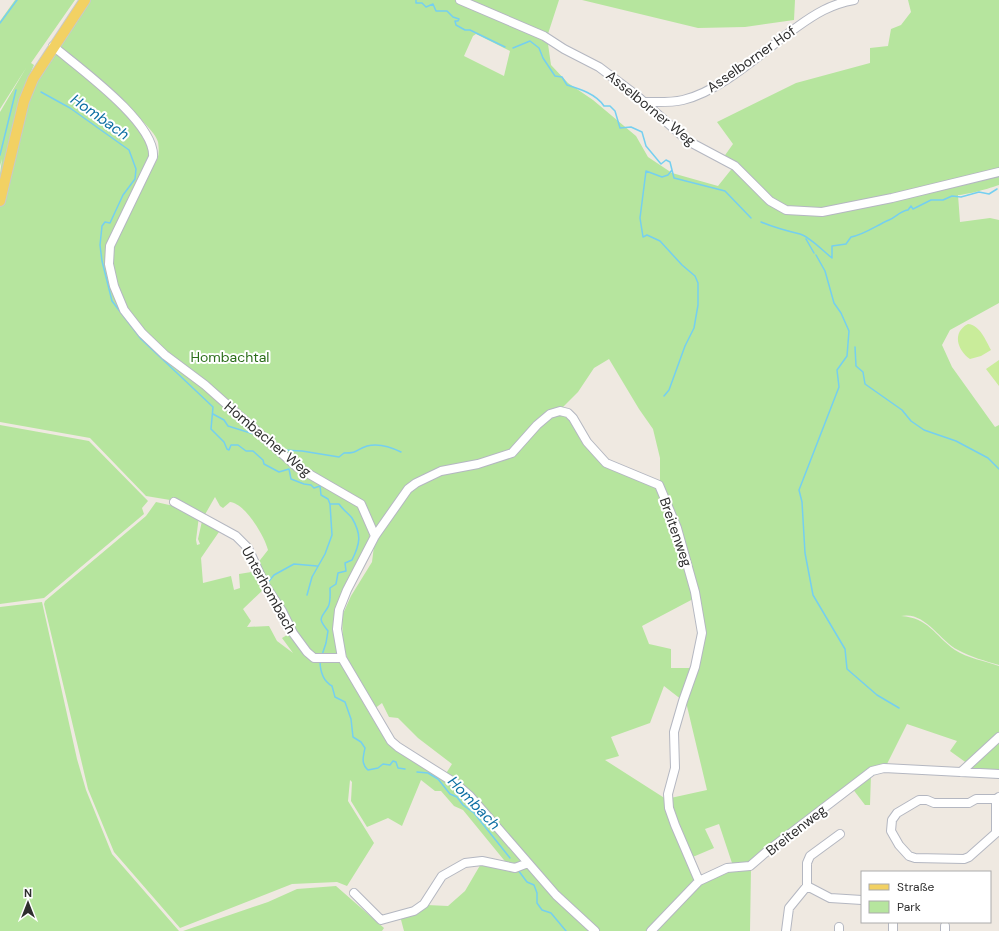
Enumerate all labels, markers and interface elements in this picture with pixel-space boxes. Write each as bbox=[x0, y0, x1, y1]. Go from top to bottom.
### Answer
street label: Asselborner Hof bbox=[703, 22, 799, 96]
street label: Asselborner Weg bbox=[603, 66, 700, 150]
water label: Hombach bbox=[67, 90, 134, 145]
park label: Hombachtal bbox=[191, 348, 269, 366]
street label: Hombacher Weg bbox=[221, 397, 315, 481]
street label: Breitenweg bbox=[656, 495, 696, 569]
street label: Unterhombach bbox=[238, 543, 300, 637]
water label: Hombach bbox=[443, 772, 505, 834]
street label: Breitenweg bbox=[762, 801, 830, 859]
legend bbox=[861, 871, 991, 923]
text: Straße bbox=[897, 879, 934, 895]
north arrow bbox=[8, 883, 48, 923]
text: N bbox=[24, 886, 32, 900]
text: Park bbox=[897, 899, 921, 915]

